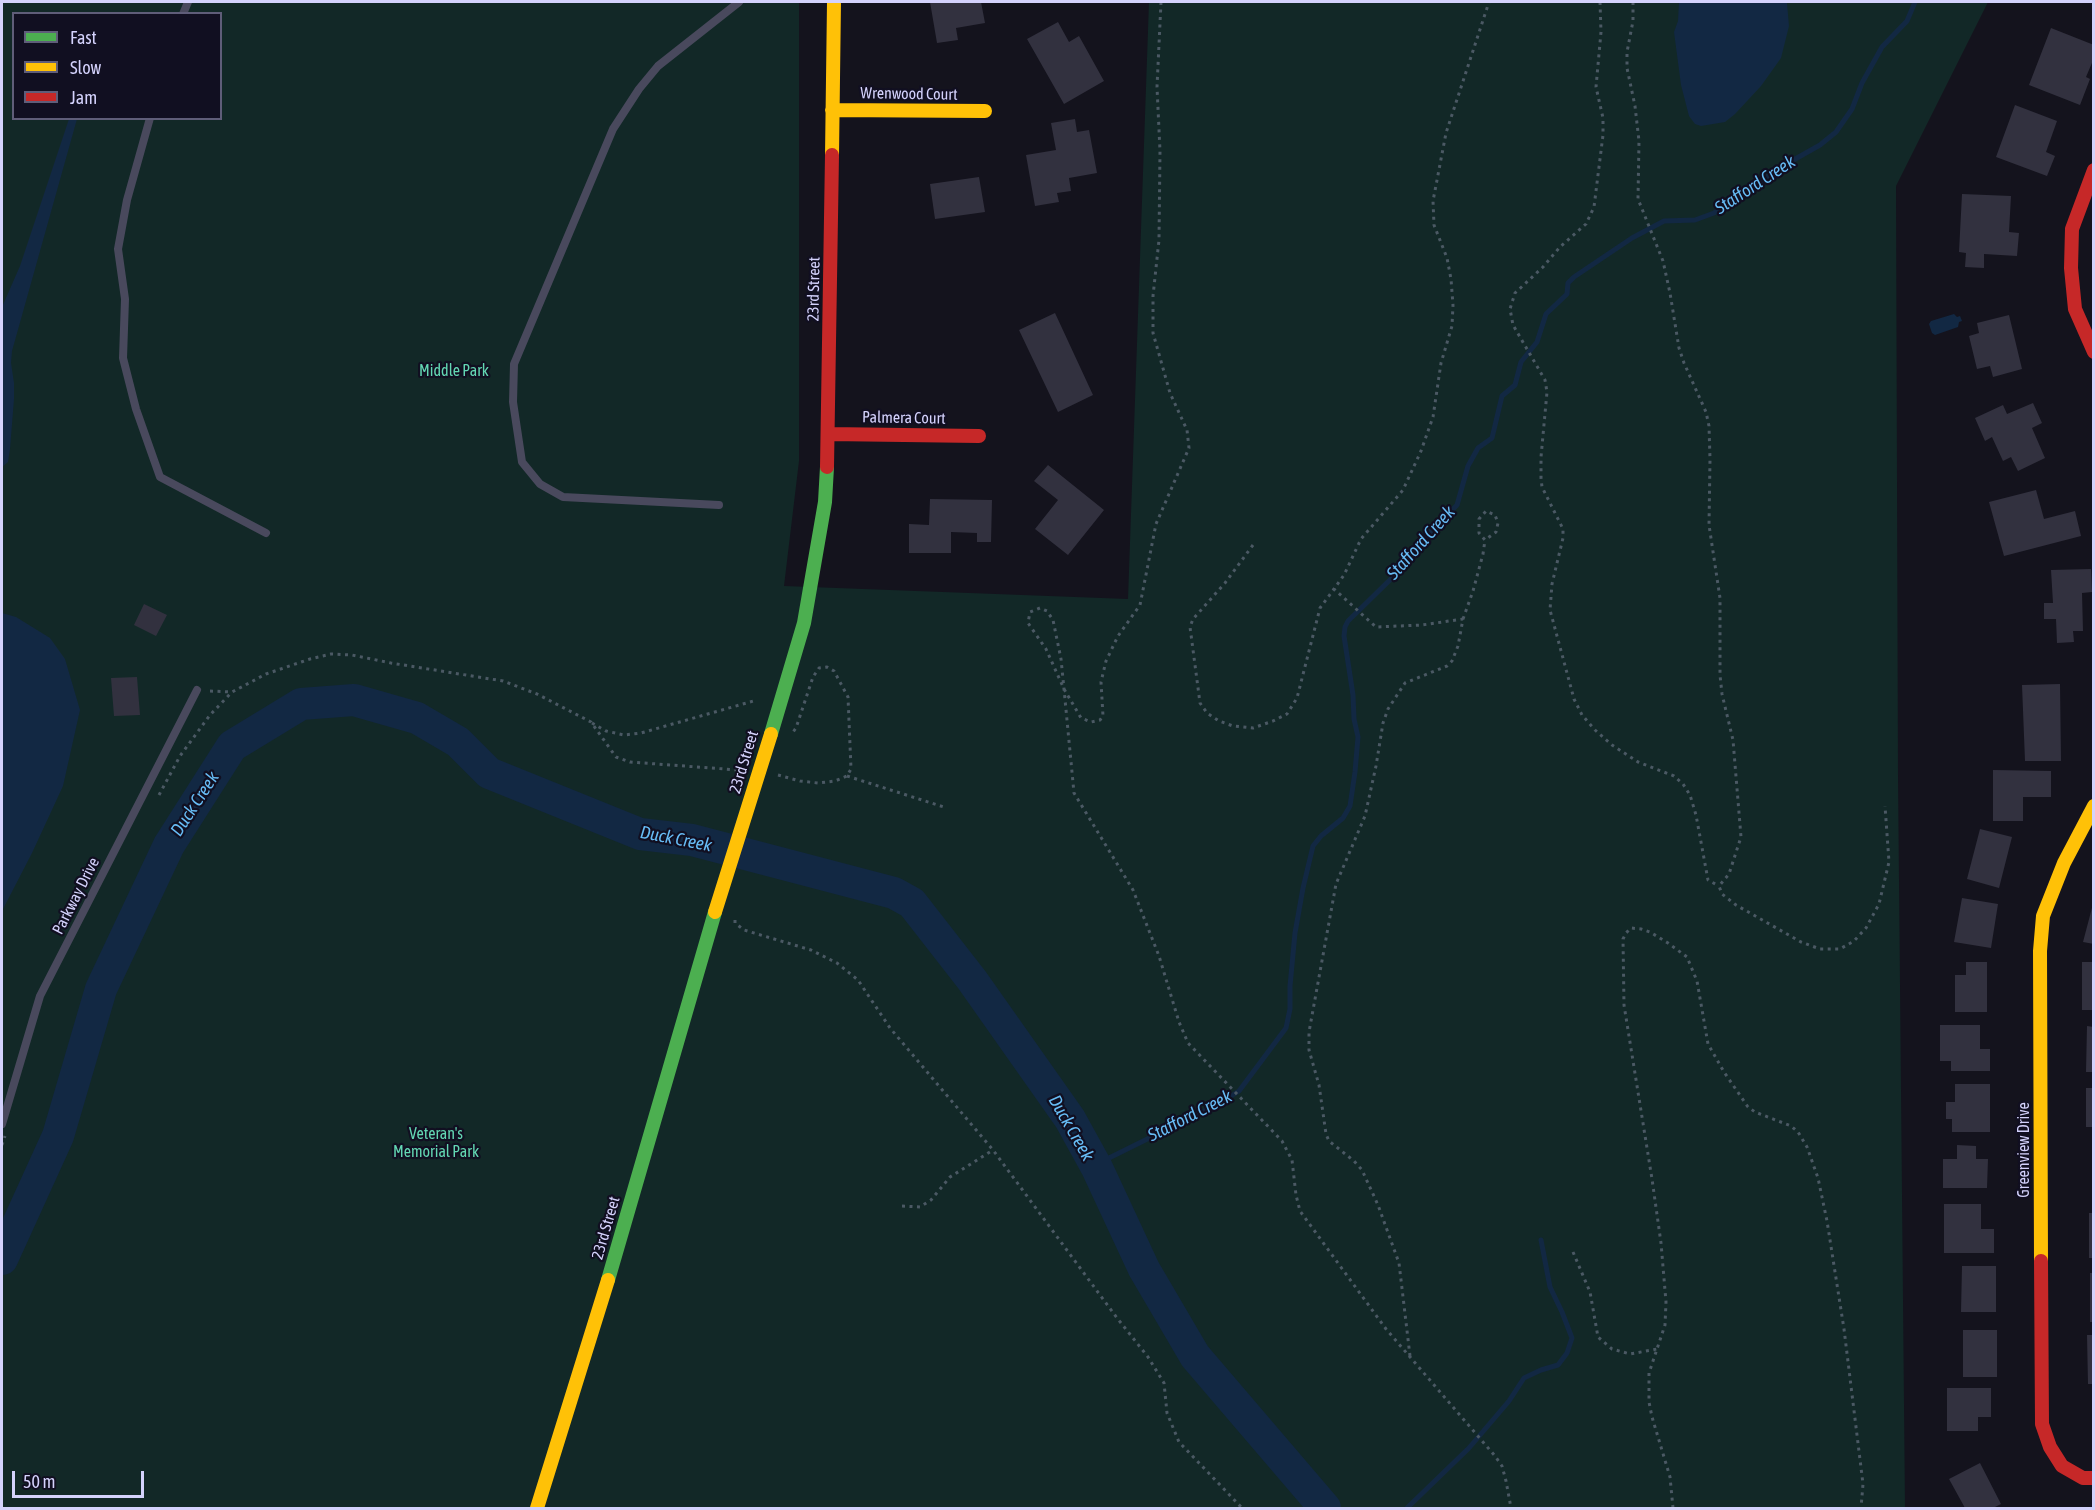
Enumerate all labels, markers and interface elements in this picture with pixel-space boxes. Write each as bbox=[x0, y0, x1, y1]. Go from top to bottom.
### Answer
legend bbox=[12, 12, 222, 120]
text: Fast bbox=[70, 27, 97, 48]
text: Slow bbox=[70, 57, 101, 78]
street label: Wrenwood Court bbox=[860, 84, 958, 104]
text: Jam bbox=[70, 87, 97, 108]
water label: Stafford Creek bbox=[1711, 151, 1799, 219]
street label: 23rd Street bbox=[804, 257, 824, 321]
park label: Middle Park bbox=[419, 361, 489, 381]
street label: Palmera Court bbox=[862, 408, 946, 428]
water label: Stafford Creek bbox=[1382, 502, 1460, 584]
street label: 23rd Street bbox=[725, 728, 763, 796]
water label: Duck Creek bbox=[166, 768, 224, 840]
water label: Duck Creek bbox=[638, 821, 714, 857]
street label: Parkway Drive bbox=[49, 854, 103, 938]
water label: Stafford Creek bbox=[1144, 1086, 1236, 1146]
water label: Duck Creek bbox=[1043, 1091, 1099, 1165]
street label: Greenview Drive bbox=[2014, 1102, 2034, 1198]
park label: Veteran's Memorial Park bbox=[393, 1124, 479, 1162]
street label: 23rd Street bbox=[588, 1194, 624, 1262]
scale bar bbox=[15, 1459, 147, 1497]
text: 50 m bbox=[23, 1471, 55, 1492]

